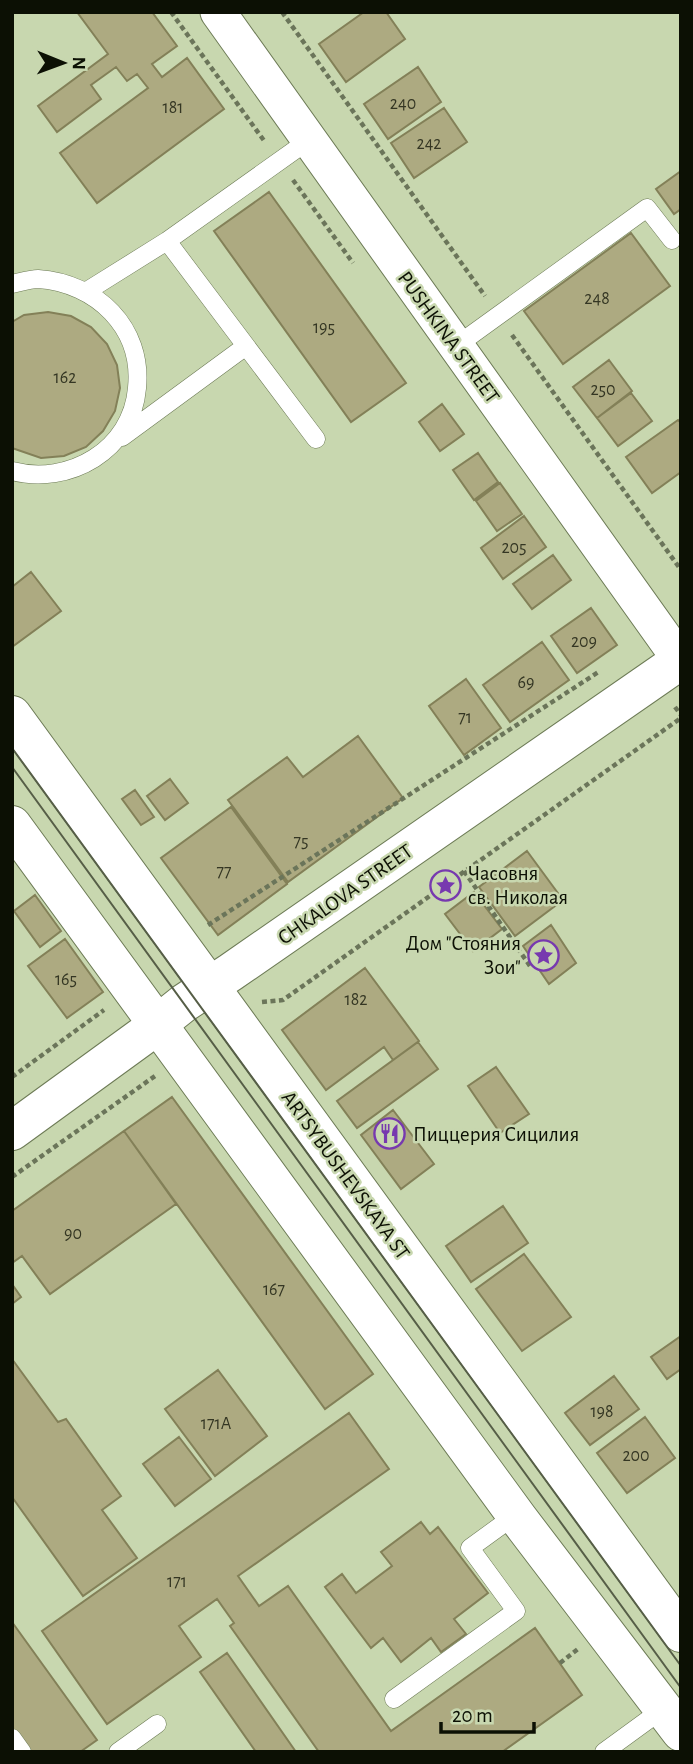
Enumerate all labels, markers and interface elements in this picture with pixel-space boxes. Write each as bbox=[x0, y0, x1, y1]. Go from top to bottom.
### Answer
north arrow bbox=[28, 28, 98, 98]
text: N bbox=[69, 56, 88, 70]
house number: 240 bbox=[390, 95, 416, 113]
house number: 181 bbox=[163, 99, 183, 117]
house number: 242 bbox=[416, 135, 442, 153]
street label: PUSHKINA STREET bbox=[394, 267, 503, 407]
house number: 248 bbox=[584, 290, 610, 308]
house number: 195 bbox=[313, 319, 335, 337]
house number: 162 bbox=[54, 369, 76, 387]
house number: 250 bbox=[590, 381, 616, 399]
house number: 205 bbox=[501, 539, 527, 557]
house number: 209 bbox=[571, 633, 597, 651]
house number: 69 bbox=[518, 674, 534, 692]
house number: 71 bbox=[458, 709, 472, 727]
house number: 75 bbox=[293, 833, 309, 851]
street label: CHKALOVA STREET bbox=[274, 840, 416, 949]
house number: 77 bbox=[216, 863, 232, 881]
place label: Часовня св. Николая bbox=[468, 863, 568, 908]
place icon: Часовня св. Николая bbox=[428, 868, 462, 902]
place label: Дом "Стояния Зои" bbox=[406, 933, 521, 978]
place icon: Дом "Стояния Зои" bbox=[527, 938, 561, 972]
house number: 165 bbox=[55, 971, 77, 989]
house number: 182 bbox=[345, 991, 367, 1009]
street label: ARTSYBUSHEVSKAYA ST bbox=[278, 1087, 414, 1263]
restaurant icon: Пиццерия Сицилия bbox=[373, 1117, 407, 1151]
place label: Пиццерия Сицилия bbox=[413, 1124, 579, 1145]
house number: 90 bbox=[64, 1225, 82, 1243]
house number: 167 bbox=[263, 1281, 285, 1299]
house number: 198 bbox=[590, 1403, 614, 1421]
house number: 171А bbox=[201, 1415, 232, 1433]
house number: 200 bbox=[622, 1447, 650, 1465]
house number: 171 bbox=[167, 1573, 187, 1591]
scale bar bbox=[441, 1690, 534, 1734]
text: 20 m bbox=[452, 1705, 493, 1726]

